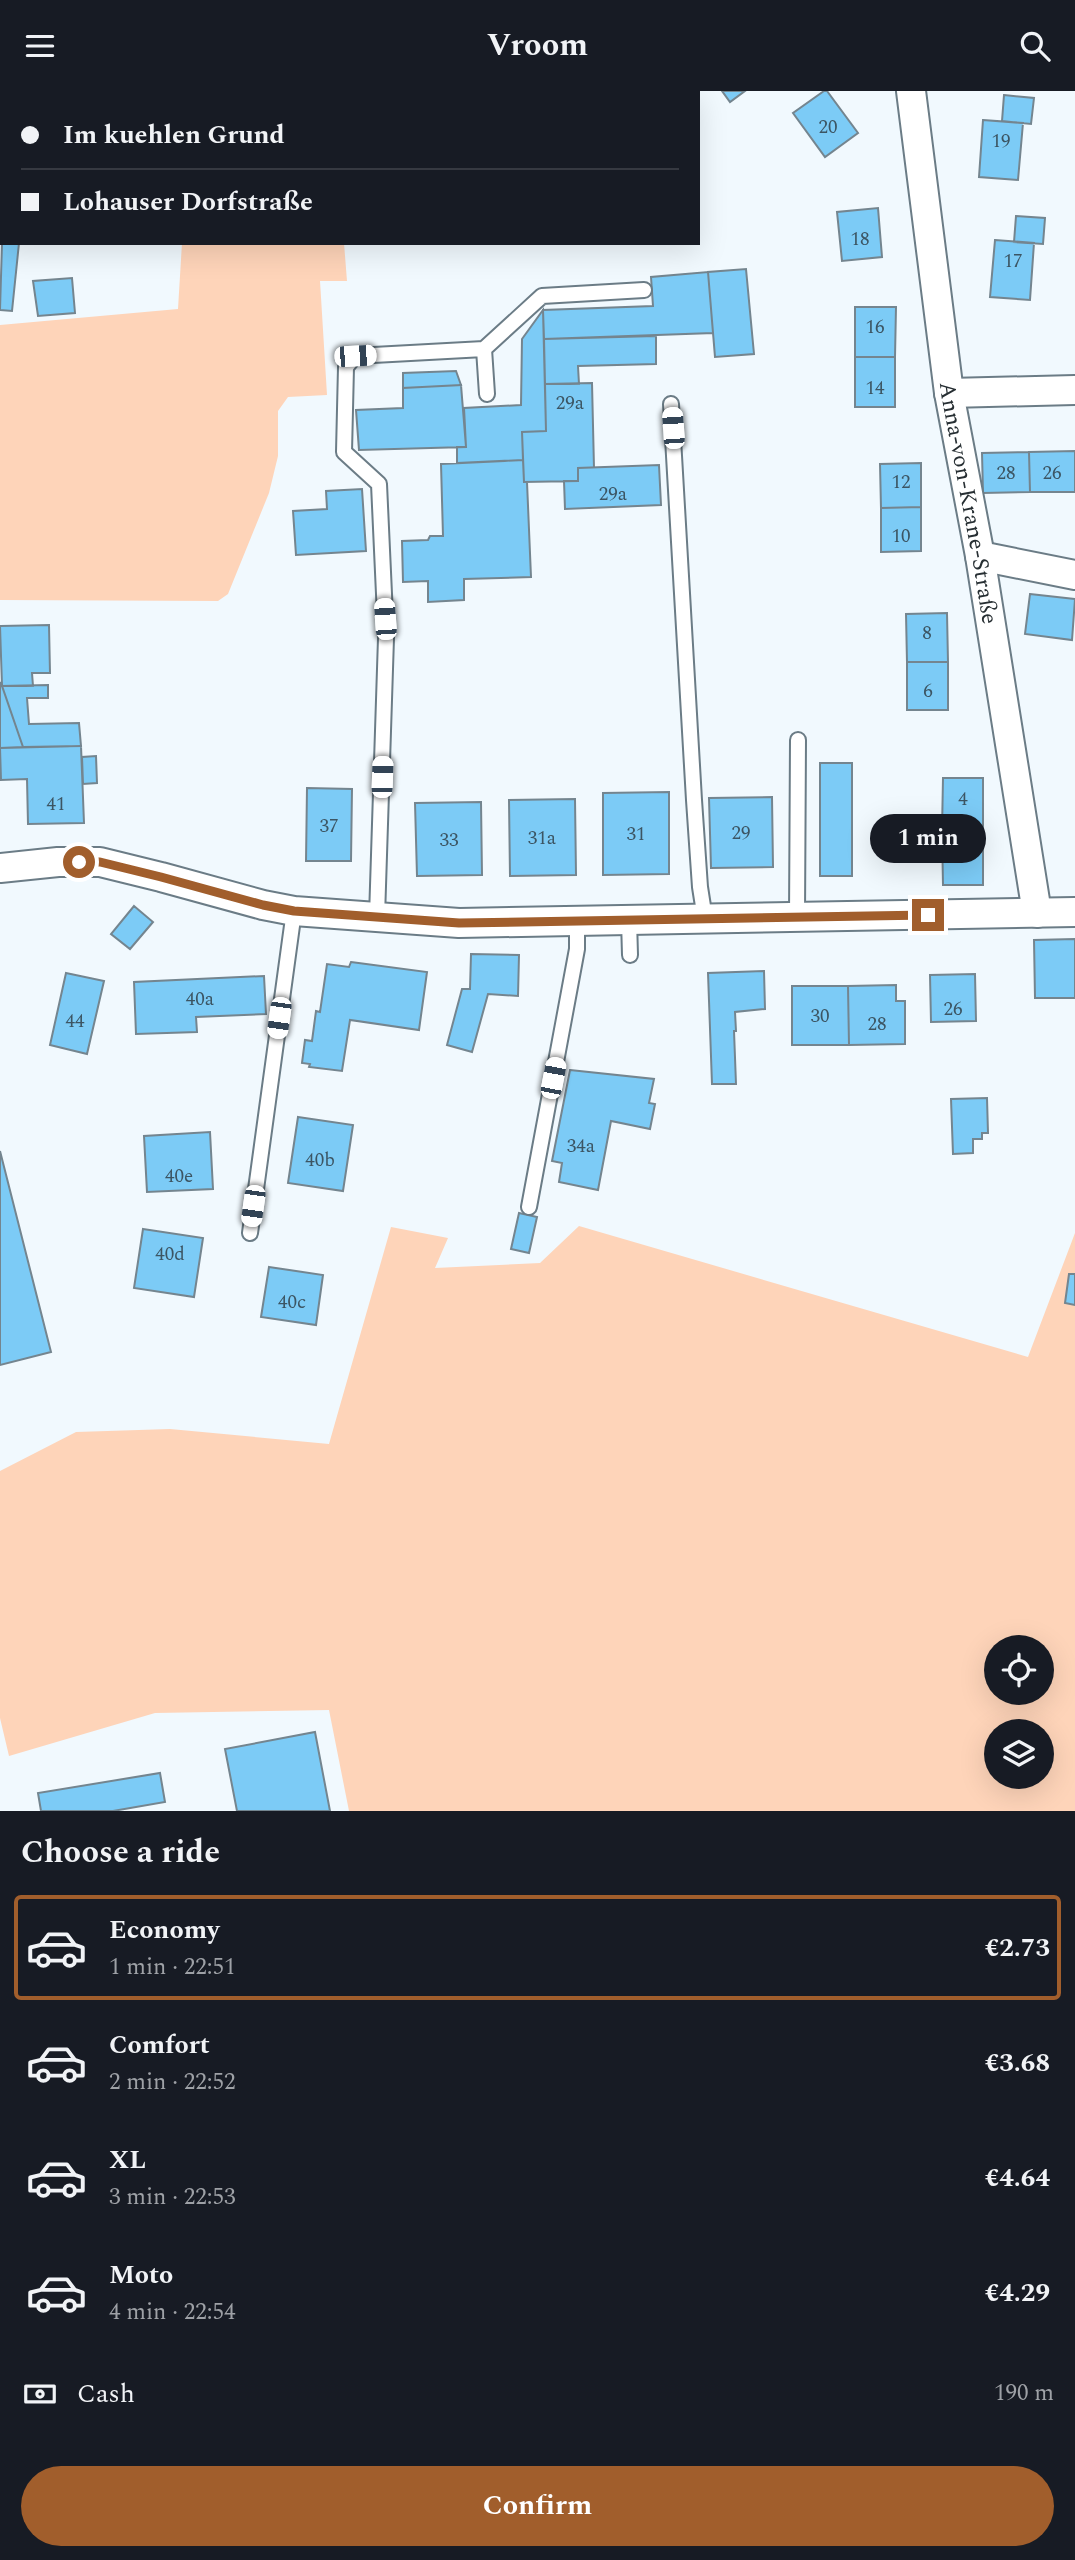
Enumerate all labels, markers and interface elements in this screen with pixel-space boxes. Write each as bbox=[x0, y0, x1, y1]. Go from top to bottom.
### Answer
text: Vroom bbox=[487, 21, 588, 70]
icon: menu bbox=[21, 27, 59, 65]
icon: search bbox=[1016, 27, 1054, 65]
house number: 20 bbox=[818, 113, 838, 142]
text: Im kuehlen Grund bbox=[63, 115, 285, 155]
house number: 19 bbox=[991, 127, 1011, 156]
text: Lohauser Dorfstraße bbox=[63, 182, 313, 222]
house number: 18 bbox=[850, 225, 870, 254]
house number: 17 bbox=[1003, 247, 1023, 276]
house number: 16 bbox=[865, 313, 885, 342]
car bbox=[334, 344, 377, 368]
house number: 14 bbox=[865, 374, 885, 403]
street label: Anna-von-Krane-Straße bbox=[929, 380, 1007, 627]
house number: 29a bbox=[556, 389, 585, 418]
car bbox=[662, 406, 685, 450]
house number: 28 bbox=[996, 459, 1016, 488]
house number: 26 bbox=[1042, 459, 1062, 488]
house number: 12 bbox=[891, 468, 911, 497]
house number: 29a bbox=[599, 480, 628, 509]
house number: 10 bbox=[891, 522, 911, 551]
car bbox=[374, 597, 397, 641]
house number: 8 bbox=[922, 619, 932, 648]
house number: 6 bbox=[923, 677, 933, 706]
car bbox=[371, 756, 394, 798]
house number: 4 bbox=[958, 785, 968, 814]
house number: 41 bbox=[46, 790, 66, 819]
house number: 37 bbox=[319, 812, 339, 841]
callout: 1 min bbox=[870, 813, 986, 863]
house number: 29 bbox=[731, 819, 751, 848]
house number: 31 bbox=[626, 820, 646, 849]
text: 1 min bbox=[897, 821, 959, 856]
house number: 31a bbox=[528, 824, 557, 853]
house number: 33 bbox=[439, 826, 459, 855]
route start bbox=[63, 846, 95, 878]
route end bbox=[912, 899, 944, 931]
house number: 40a bbox=[186, 985, 215, 1014]
house number: 26 bbox=[943, 995, 963, 1024]
car bbox=[266, 996, 293, 1040]
house number: 30 bbox=[810, 1002, 830, 1031]
house number: 44 bbox=[65, 1007, 85, 1036]
house number: 28 bbox=[867, 1010, 887, 1039]
car bbox=[539, 1055, 568, 1101]
house number: 34a bbox=[567, 1132, 596, 1161]
house number: 40b bbox=[305, 1146, 335, 1175]
house number: 40e bbox=[165, 1162, 193, 1191]
car bbox=[240, 1184, 267, 1228]
house number: 40d bbox=[155, 1240, 185, 1269]
house number: 40c bbox=[278, 1288, 306, 1317]
map controls bbox=[984, 1635, 1054, 1789]
button: locate bbox=[984, 1635, 1054, 1705]
button: layers bbox=[984, 1719, 1054, 1789]
text: Choose a ride bbox=[21, 1828, 220, 1877]
text: Economy bbox=[109, 1910, 219, 1950]
icon: car bbox=[25, 1916, 88, 1979]
text: €2.73 bbox=[985, 1928, 1050, 1968]
text: 1 min · 22:51 bbox=[109, 1950, 236, 1985]
text: Comfort bbox=[109, 2025, 210, 2065]
icon: car bbox=[25, 2031, 88, 2094]
text: €3.68 bbox=[985, 2043, 1050, 2083]
text: 2 min · 22:52 bbox=[109, 2065, 236, 2100]
text: XL bbox=[109, 2140, 146, 2180]
icon: car bbox=[25, 2146, 88, 2209]
text: €4.64 bbox=[985, 2158, 1050, 2198]
text: 3 min · 22:53 bbox=[109, 2180, 236, 2215]
text: Moto bbox=[109, 2255, 173, 2295]
icon: car bbox=[25, 2261, 88, 2324]
text: €4.29 bbox=[985, 2273, 1050, 2313]
text: 4 min · 22:54 bbox=[109, 2295, 236, 2330]
text: Cash bbox=[77, 2374, 135, 2414]
icon: cash bbox=[21, 2375, 59, 2413]
text: 190 m bbox=[994, 2376, 1054, 2411]
button: Confirm bbox=[21, 2466, 1054, 2546]

